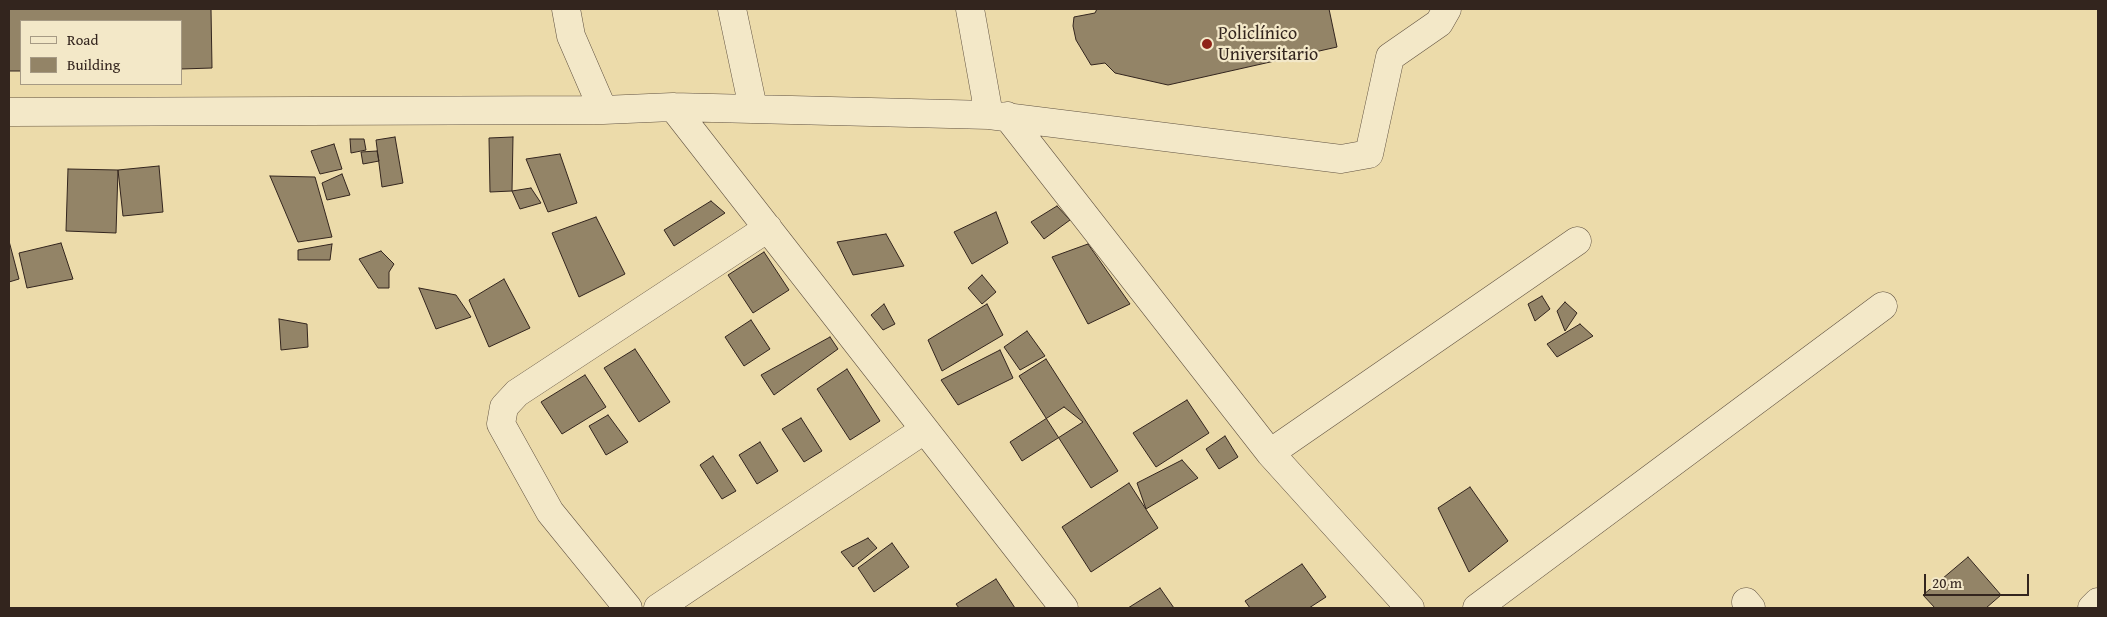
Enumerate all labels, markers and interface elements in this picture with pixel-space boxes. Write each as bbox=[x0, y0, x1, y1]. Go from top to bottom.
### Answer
legend bbox=[20, 20, 182, 85]
place label: Policlínico Universitario bbox=[1218, 23, 1318, 66]
text: Road bbox=[67, 29, 98, 50]
marker: Policlínico Universitario bbox=[1200, 37, 1214, 51]
text: Building bbox=[67, 54, 120, 75]
scale bar bbox=[1927, 564, 2032, 596]
text: 20 m bbox=[1932, 572, 1962, 593]

